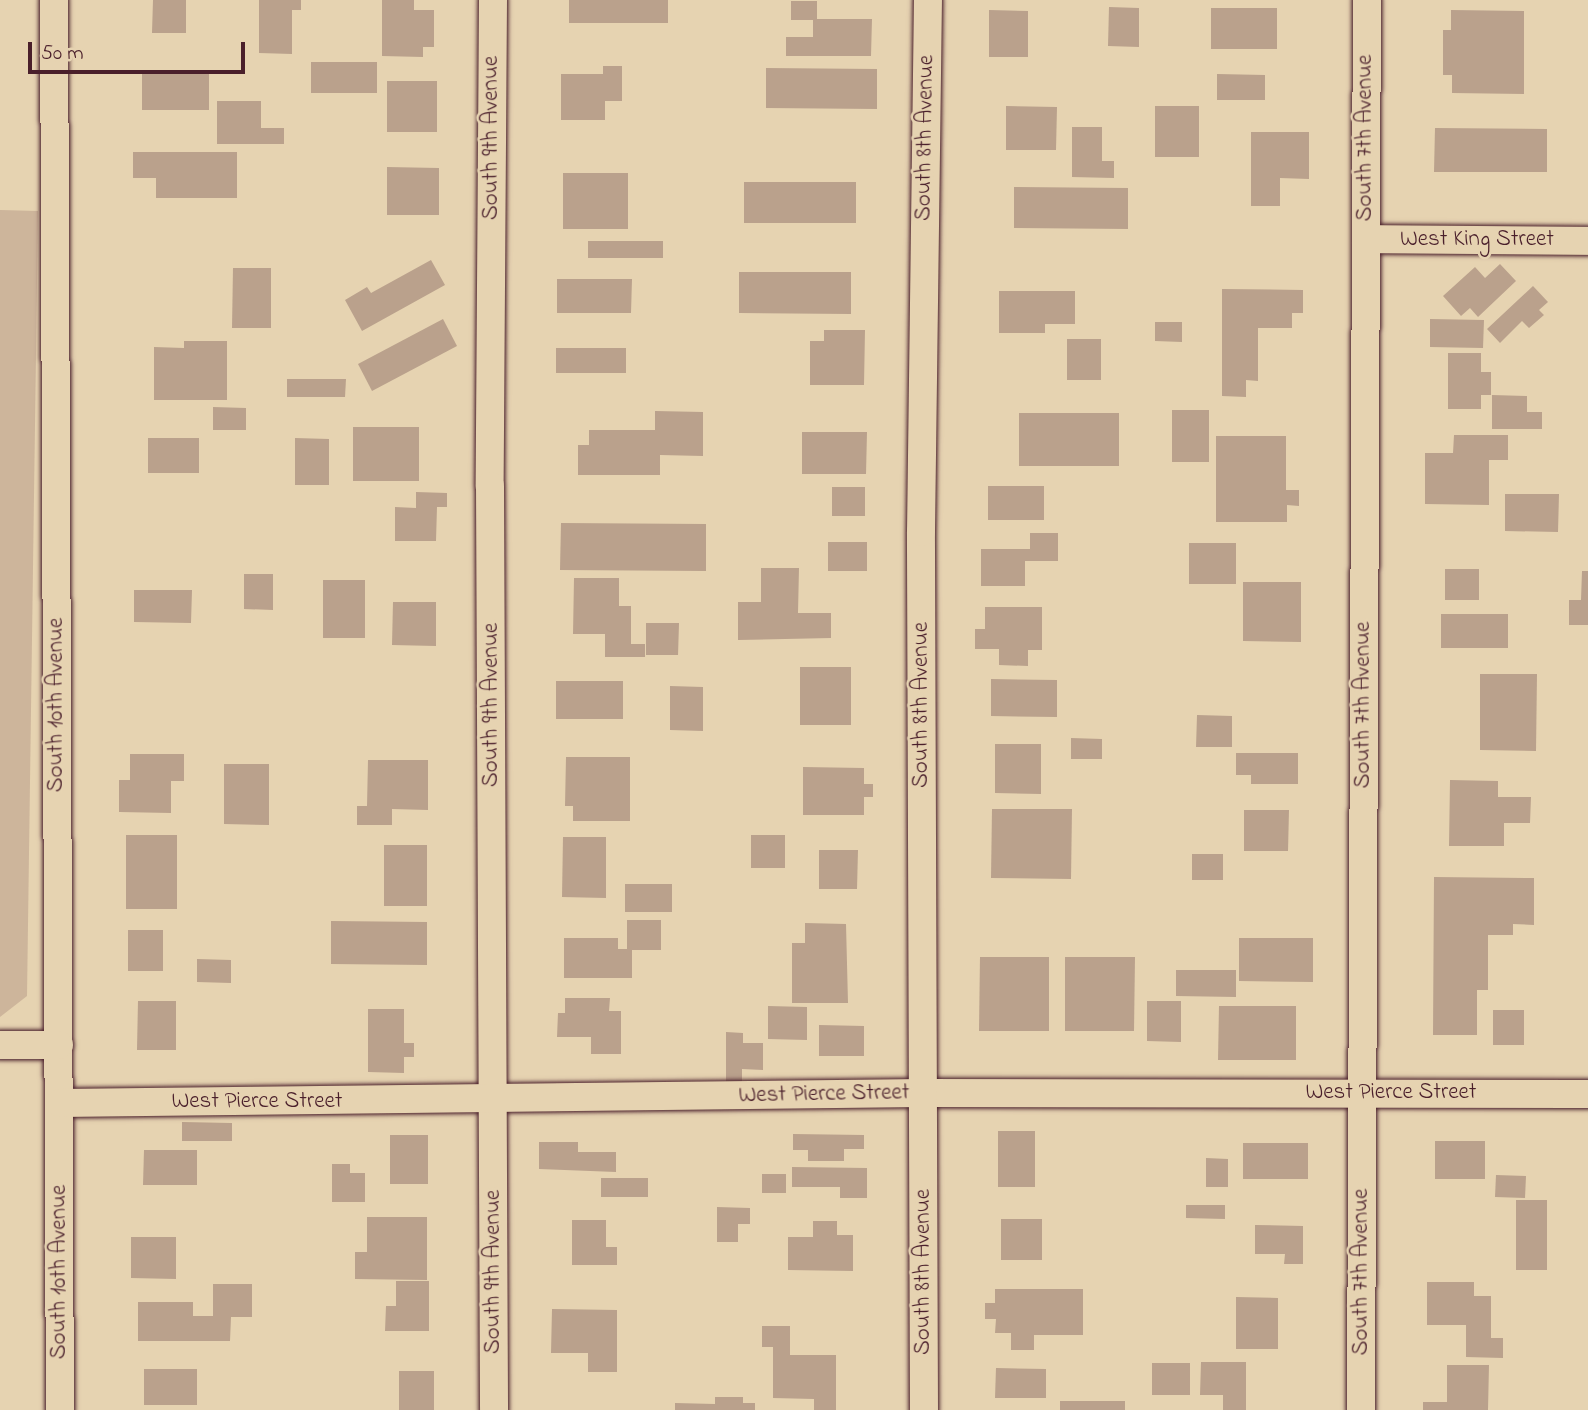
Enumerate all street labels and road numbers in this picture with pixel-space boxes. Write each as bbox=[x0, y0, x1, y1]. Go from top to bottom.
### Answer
street label: South 8th Avenue bbox=[911, 55, 941, 221]
street label: South 7th Avenue bbox=[1352, 55, 1380, 221]
street label: South 9th Avenue bbox=[478, 56, 506, 220]
street label: West King Street bbox=[1400, 226, 1554, 254]
street label: South 10th Avenue bbox=[43, 618, 71, 792]
street label: South 8th Avenue bbox=[908, 622, 936, 788]
street label: South 7th Avenue bbox=[1350, 622, 1378, 788]
street label: South 9th Avenue bbox=[478, 623, 506, 787]
street label: West Pierce Street bbox=[1305, 1079, 1477, 1107]
street label: West Pierce Street bbox=[738, 1080, 910, 1110]
street label: West Pierce Street bbox=[171, 1088, 343, 1116]
street label: South 10th Avenue bbox=[46, 1185, 74, 1359]
street label: South 8th Avenue bbox=[910, 1189, 938, 1355]
street label: South 7th Avenue bbox=[1348, 1189, 1376, 1355]
street label: South 9th Avenue bbox=[480, 1190, 508, 1354]

